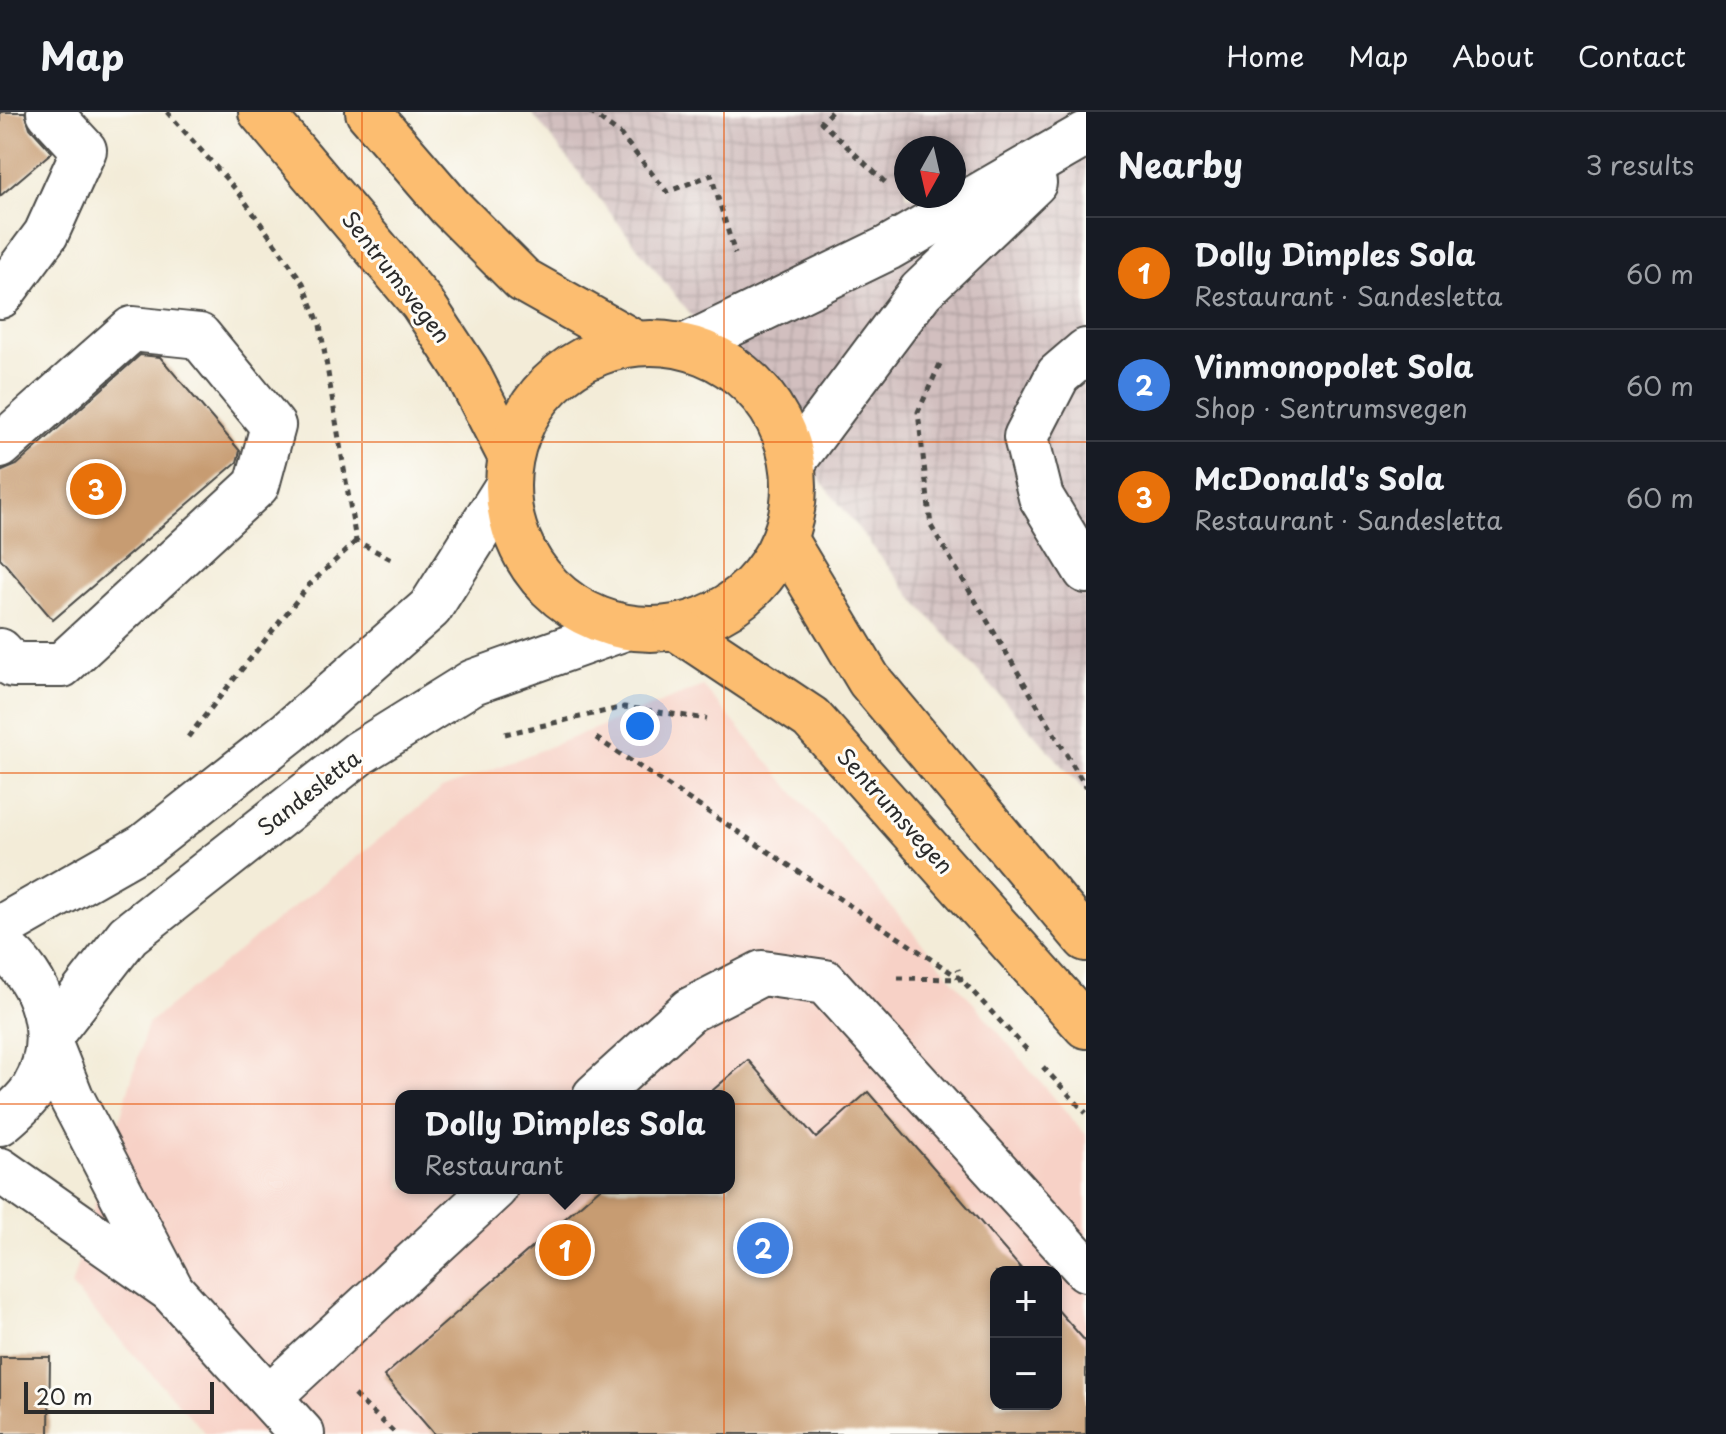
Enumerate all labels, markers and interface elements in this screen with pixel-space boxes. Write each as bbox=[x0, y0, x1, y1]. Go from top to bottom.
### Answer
text: Map bbox=[40, 27, 124, 84]
text: Home bbox=[1226, 34, 1304, 77]
text: Map bbox=[1348, 34, 1408, 77]
text: About bbox=[1452, 34, 1534, 77]
text: Contact bbox=[1578, 34, 1686, 77]
north arrow bbox=[894, 136, 966, 208]
text: Nearby bbox=[1118, 138, 1243, 190]
text: 3 results bbox=[1586, 145, 1694, 184]
street label: Sentrumsvegen bbox=[335, 203, 459, 349]
text: Dolly Dimples Sola bbox=[1194, 231, 1475, 276]
text: 1 bbox=[1138, 254, 1150, 293]
text: 60 m bbox=[1626, 254, 1694, 293]
text: Restaurant · Sandesletta bbox=[1194, 276, 1502, 315]
text: Vinmonopolet Sola bbox=[1194, 343, 1474, 388]
text: 2 bbox=[1135, 366, 1153, 405]
text: 60 m bbox=[1626, 366, 1694, 405]
text: Shop · Sentrumsvegen bbox=[1194, 388, 1468, 427]
text: McDonald's Sola bbox=[1194, 455, 1445, 500]
pin: 3 bbox=[70, 459, 122, 519]
text: 3 bbox=[1135, 478, 1153, 517]
text: 60 m bbox=[1626, 478, 1694, 517]
text: Restaurant · Sandesletta bbox=[1194, 500, 1502, 539]
your location bbox=[620, 706, 660, 746]
street label: Sentrumsvegen bbox=[830, 740, 962, 880]
street label: Sandesletta bbox=[249, 741, 367, 843]
popup bbox=[395, 1090, 735, 1194]
text: Dolly Dimples Sola bbox=[424, 1100, 706, 1145]
text: Restaurant bbox=[424, 1145, 563, 1184]
pin: 2 bbox=[737, 1218, 789, 1278]
pin: 1 bbox=[539, 1220, 591, 1280]
map controls bbox=[990, 1266, 1062, 1410]
button: + bbox=[990, 1266, 1062, 1338]
button: − bbox=[990, 1338, 1062, 1410]
scale bar bbox=[24, 1378, 214, 1414]
text: 20 m bbox=[36, 1379, 93, 1412]

